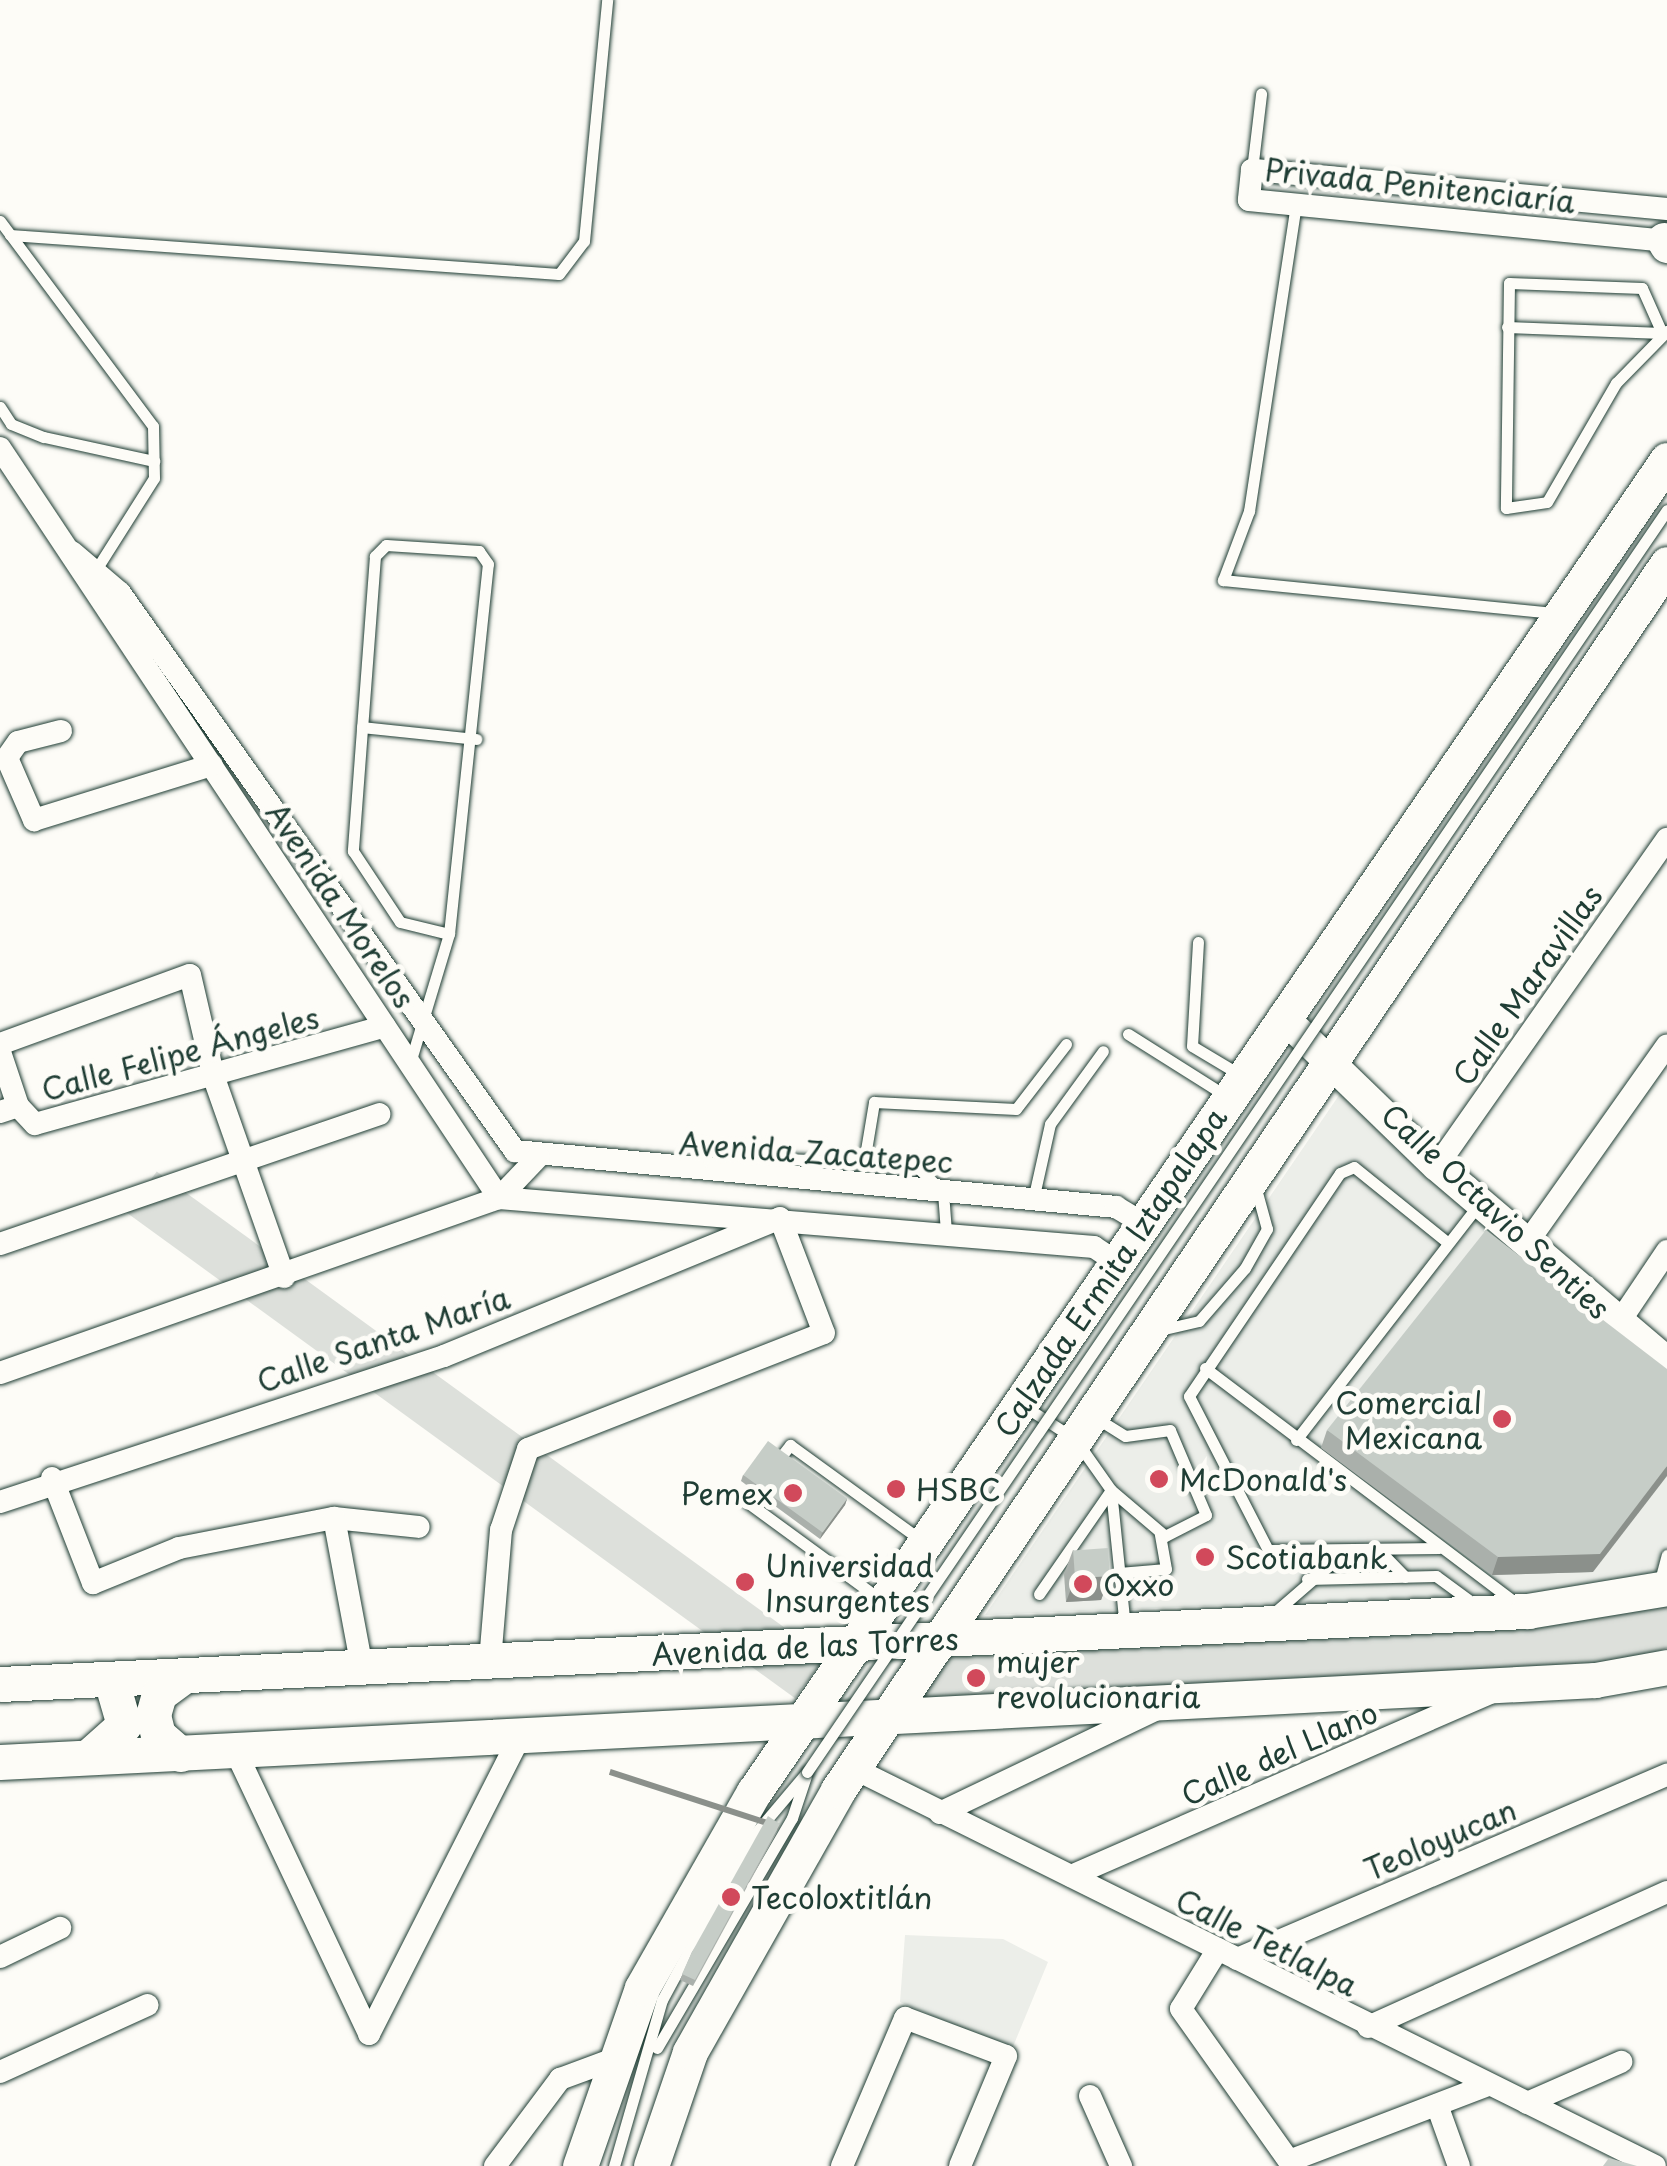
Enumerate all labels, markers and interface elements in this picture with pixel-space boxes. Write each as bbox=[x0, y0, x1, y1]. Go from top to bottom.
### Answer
street label: Privada Penitenciaría bbox=[1264, 151, 1576, 219]
street label: Avenida Morelos bbox=[259, 796, 423, 1014]
street label: Calle Maravillas bbox=[1446, 880, 1608, 1090]
street label: Calle Felipe Ángeles bbox=[36, 998, 324, 1108]
street label: Calle Octavio Senties bbox=[1373, 1094, 1619, 1328]
street label: Calzada Ermita Iztapalapa bbox=[986, 1100, 1234, 1444]
street label: Avenida Zacatepec bbox=[678, 1124, 954, 1180]
street label: Calle Santa María bbox=[251, 1278, 515, 1400]
place label: Comercial Mexicana bbox=[1335, 1384, 1482, 1454]
marker: Comercial Mexicana bbox=[1491, 1408, 1513, 1430]
place label: McDonald's bbox=[1179, 1461, 1347, 1497]
marker: McDonald's bbox=[1148, 1468, 1170, 1490]
place label: HSBC bbox=[916, 1471, 1001, 1507]
place label: Pemex bbox=[681, 1475, 773, 1511]
marker: HSBC bbox=[885, 1478, 907, 1500]
marker: Pemex bbox=[782, 1482, 804, 1504]
place label: Scotiabank bbox=[1225, 1539, 1388, 1575]
marker: Scotiabank bbox=[1194, 1546, 1216, 1568]
place label: Universidad Insurgentes bbox=[765, 1547, 934, 1618]
place label: Oxxo bbox=[1103, 1566, 1174, 1602]
marker: Universidad Insurgentes bbox=[734, 1571, 756, 1593]
marker: Oxxo bbox=[1072, 1573, 1094, 1595]
street label: Avenida de las Torres bbox=[651, 1620, 959, 1672]
place label: mujer revolucionaria bbox=[996, 1643, 1200, 1714]
marker: mujer revolucionaria bbox=[965, 1667, 987, 1689]
street label: Calle del Llano bbox=[1175, 1694, 1383, 1812]
street label: Teoloyucan bbox=[1358, 1791, 1522, 1887]
place label: Tecoloxtitlán bbox=[751, 1879, 932, 1915]
street label: Calle Tetlalpa bbox=[1171, 1881, 1363, 2003]
marker: Tecoloxtitlán bbox=[720, 1886, 742, 1908]

